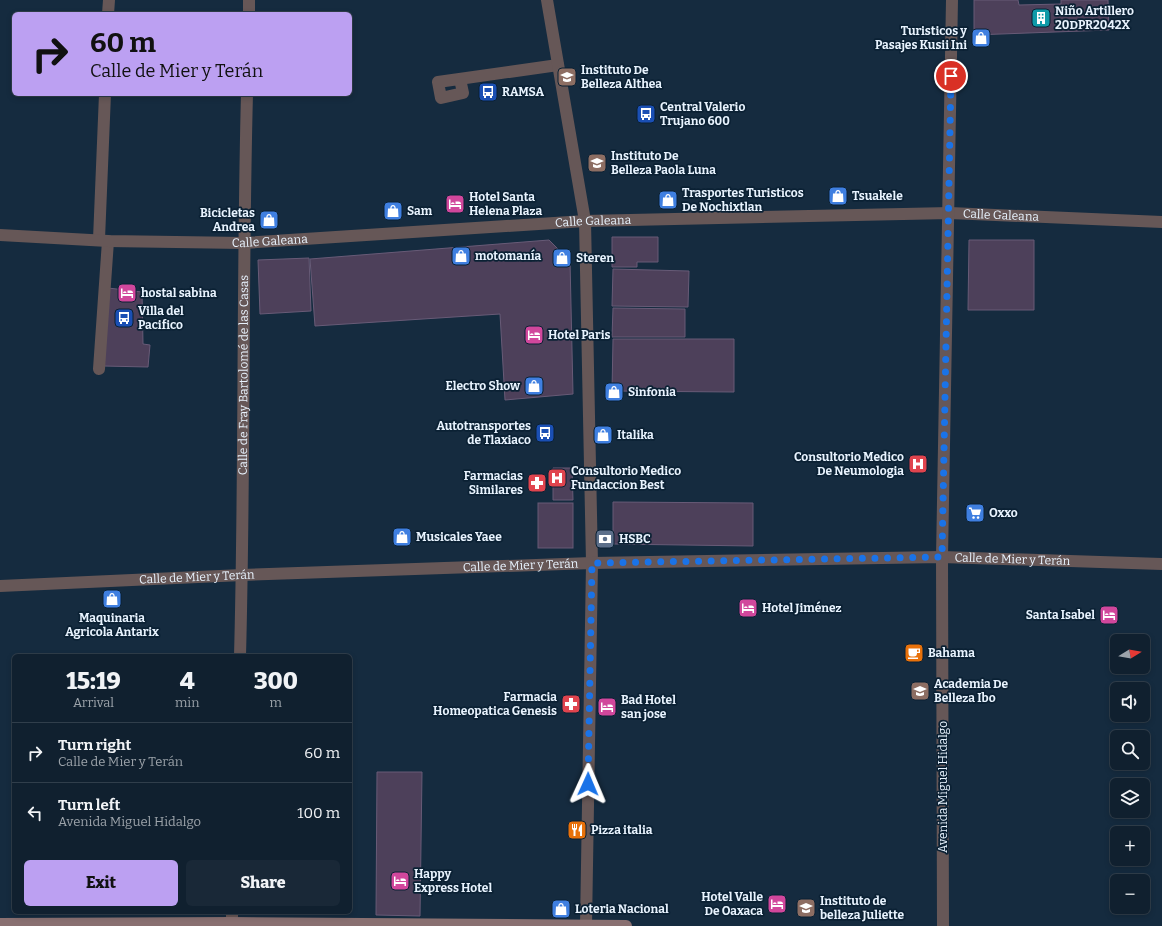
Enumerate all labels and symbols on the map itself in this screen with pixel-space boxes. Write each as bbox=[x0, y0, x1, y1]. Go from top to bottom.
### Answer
place label: Niño Artillero 20DPR2042X bbox=[1055, 4, 1134, 32]
building icon: Niño Artillero 20DPR2042X bbox=[1030, 7, 1052, 29]
place label: Turisticos y Pasajes Kusii Ini bbox=[875, 24, 967, 53]
shop icon: Turisticos y Pasajes Kusii Ini bbox=[970, 27, 992, 49]
pin bbox=[934, 59, 968, 93]
place label: Instituto De Belleza Althea bbox=[581, 63, 662, 91]
school or university icon: Instituto De Belleza Althea bbox=[556, 66, 578, 88]
bus stop icon: RAMSA bbox=[477, 81, 499, 103]
place label: RAMSA bbox=[502, 85, 544, 99]
place label: Central Valerio Trujano 600 bbox=[660, 100, 745, 129]
bus stop icon: Central Valerio Trujano 600 bbox=[635, 103, 657, 125]
place label: Instituto De Belleza Paola Luna bbox=[611, 149, 716, 177]
school or university icon: Instituto De Belleza Paola Luna bbox=[586, 152, 608, 174]
shop icon: Tsuakele bbox=[827, 185, 849, 207]
place label: Trasportes Turisticos De Nochixtlan bbox=[682, 186, 804, 214]
shop icon: Trasportes Turisticos De Nochixtlan bbox=[657, 189, 679, 211]
place label: Tsuakele bbox=[852, 189, 903, 203]
place label: Hotel Santa Helena Plaza bbox=[469, 190, 543, 218]
hotel icon: Hotel Santa Helena Plaza bbox=[444, 193, 466, 215]
shop icon: Sam bbox=[382, 200, 404, 222]
place label: Sam bbox=[407, 204, 433, 218]
place label: Bicicletas Andrea bbox=[200, 206, 255, 234]
street label: Calle Galeana bbox=[963, 207, 1040, 224]
shop icon: Bicicletas Andrea bbox=[258, 209, 280, 231]
street label: Calle Galeana bbox=[555, 213, 632, 230]
street label: Calle Galeana bbox=[232, 232, 309, 250]
shop icon: motomanía bbox=[450, 245, 472, 267]
shop icon: Steren bbox=[551, 247, 573, 269]
place label: motomanía bbox=[475, 249, 541, 263]
place label: Steren bbox=[576, 251, 614, 265]
street label: Calle de Fray Bartolomé de las Casas bbox=[236, 275, 251, 475]
hotel icon: hostal sabina bbox=[116, 282, 138, 304]
place label: hostal sabina bbox=[141, 286, 217, 300]
place label: Villa del Pacifico bbox=[138, 304, 184, 332]
bus stop icon: Villa del Pacifico bbox=[113, 307, 135, 329]
hotel icon: Hotel Paris bbox=[523, 324, 545, 346]
place label: Hotel Paris bbox=[548, 328, 610, 342]
shop icon: Electro Show bbox=[523, 375, 545, 397]
place label: Electro Show bbox=[445, 379, 521, 393]
shop icon: Sinfonia bbox=[603, 381, 625, 403]
place label: Sinfonia bbox=[628, 385, 676, 399]
place label: Autotransportes de Tlaxiaco bbox=[436, 419, 531, 447]
bus stop icon: Autotransportes de Tlaxiaco bbox=[534, 422, 556, 444]
shop icon: Italika bbox=[592, 424, 614, 446]
place label: Italika bbox=[617, 428, 654, 442]
place label: Consultorio Medico De Neumologia bbox=[794, 450, 904, 478]
hospital icon: Consultorio Medico De Neumologia bbox=[907, 453, 929, 475]
place label: Consultorio Medico Fundaccion Best bbox=[571, 464, 681, 492]
hospital icon: Consultorio Medico Fundaccion Best bbox=[546, 467, 568, 489]
place label: Farmacias Similares bbox=[464, 469, 523, 497]
pharmacy icon: Farmacias Similares bbox=[526, 472, 548, 494]
supermarket icon: Oxxo bbox=[964, 502, 986, 524]
place label: Oxxo bbox=[989, 506, 1018, 520]
shop icon: Musicales Yaee bbox=[391, 526, 413, 548]
bank icon: HSBC bbox=[594, 528, 616, 550]
place label: Musicales Yaee bbox=[416, 530, 502, 544]
place label: HSBC bbox=[619, 532, 651, 546]
street label: Calle de Mier y Terán bbox=[954, 550, 1071, 568]
street label: Calle de Mier y Terán bbox=[463, 556, 579, 574]
street label: Calle de Mier y Terán bbox=[139, 568, 255, 587]
shop icon: Maquinaria Agricola Antarix bbox=[101, 588, 123, 610]
hotel icon: Hotel Jiménez bbox=[737, 597, 759, 619]
place label: Hotel Jiménez bbox=[762, 601, 842, 615]
hotel icon: Santa Isabel bbox=[1098, 604, 1120, 626]
place label: Santa Isabel bbox=[1026, 608, 1095, 622]
place label: Maquinaria Agricola Antarix bbox=[65, 611, 159, 639]
north arrow bbox=[1110, 634, 1150, 674]
cafe icon: Bahama bbox=[903, 642, 925, 664]
place label: Bahama bbox=[928, 646, 975, 660]
place label: Academia De Belleza Ibo bbox=[934, 677, 1009, 705]
school or university icon: Academia De Belleza Ibo bbox=[909, 680, 931, 702]
place label: Farmacia Homeopatica Genesis bbox=[433, 690, 557, 718]
pharmacy icon: Farmacia Homeopatica Genesis bbox=[560, 693, 582, 715]
place label: Bad Hotel san jose bbox=[621, 693, 676, 722]
hotel icon: Bad Hotel san jose bbox=[596, 696, 618, 718]
street label: Avenida Miguel Hidalgo bbox=[936, 721, 950, 853]
position arrow bbox=[567, 763, 609, 805]
restaurant icon: Pizza italia bbox=[566, 819, 588, 841]
place label: Pizza italia bbox=[591, 823, 653, 837]
place label: Happy Express Hotel bbox=[414, 867, 492, 895]
hotel icon: Happy Express Hotel bbox=[389, 870, 411, 892]
place label: Hotel Valle De Oaxaca bbox=[701, 890, 763, 918]
hotel icon: Hotel Valle De Oaxaca bbox=[766, 893, 788, 915]
place label: Instituto de belleza Juliette bbox=[820, 894, 905, 922]
school or university icon: Instituto de belleza Juliette bbox=[795, 897, 817, 919]
shop icon: Loteria Nacional bbox=[550, 898, 572, 920]
place label: Loteria Nacional bbox=[575, 902, 669, 916]

